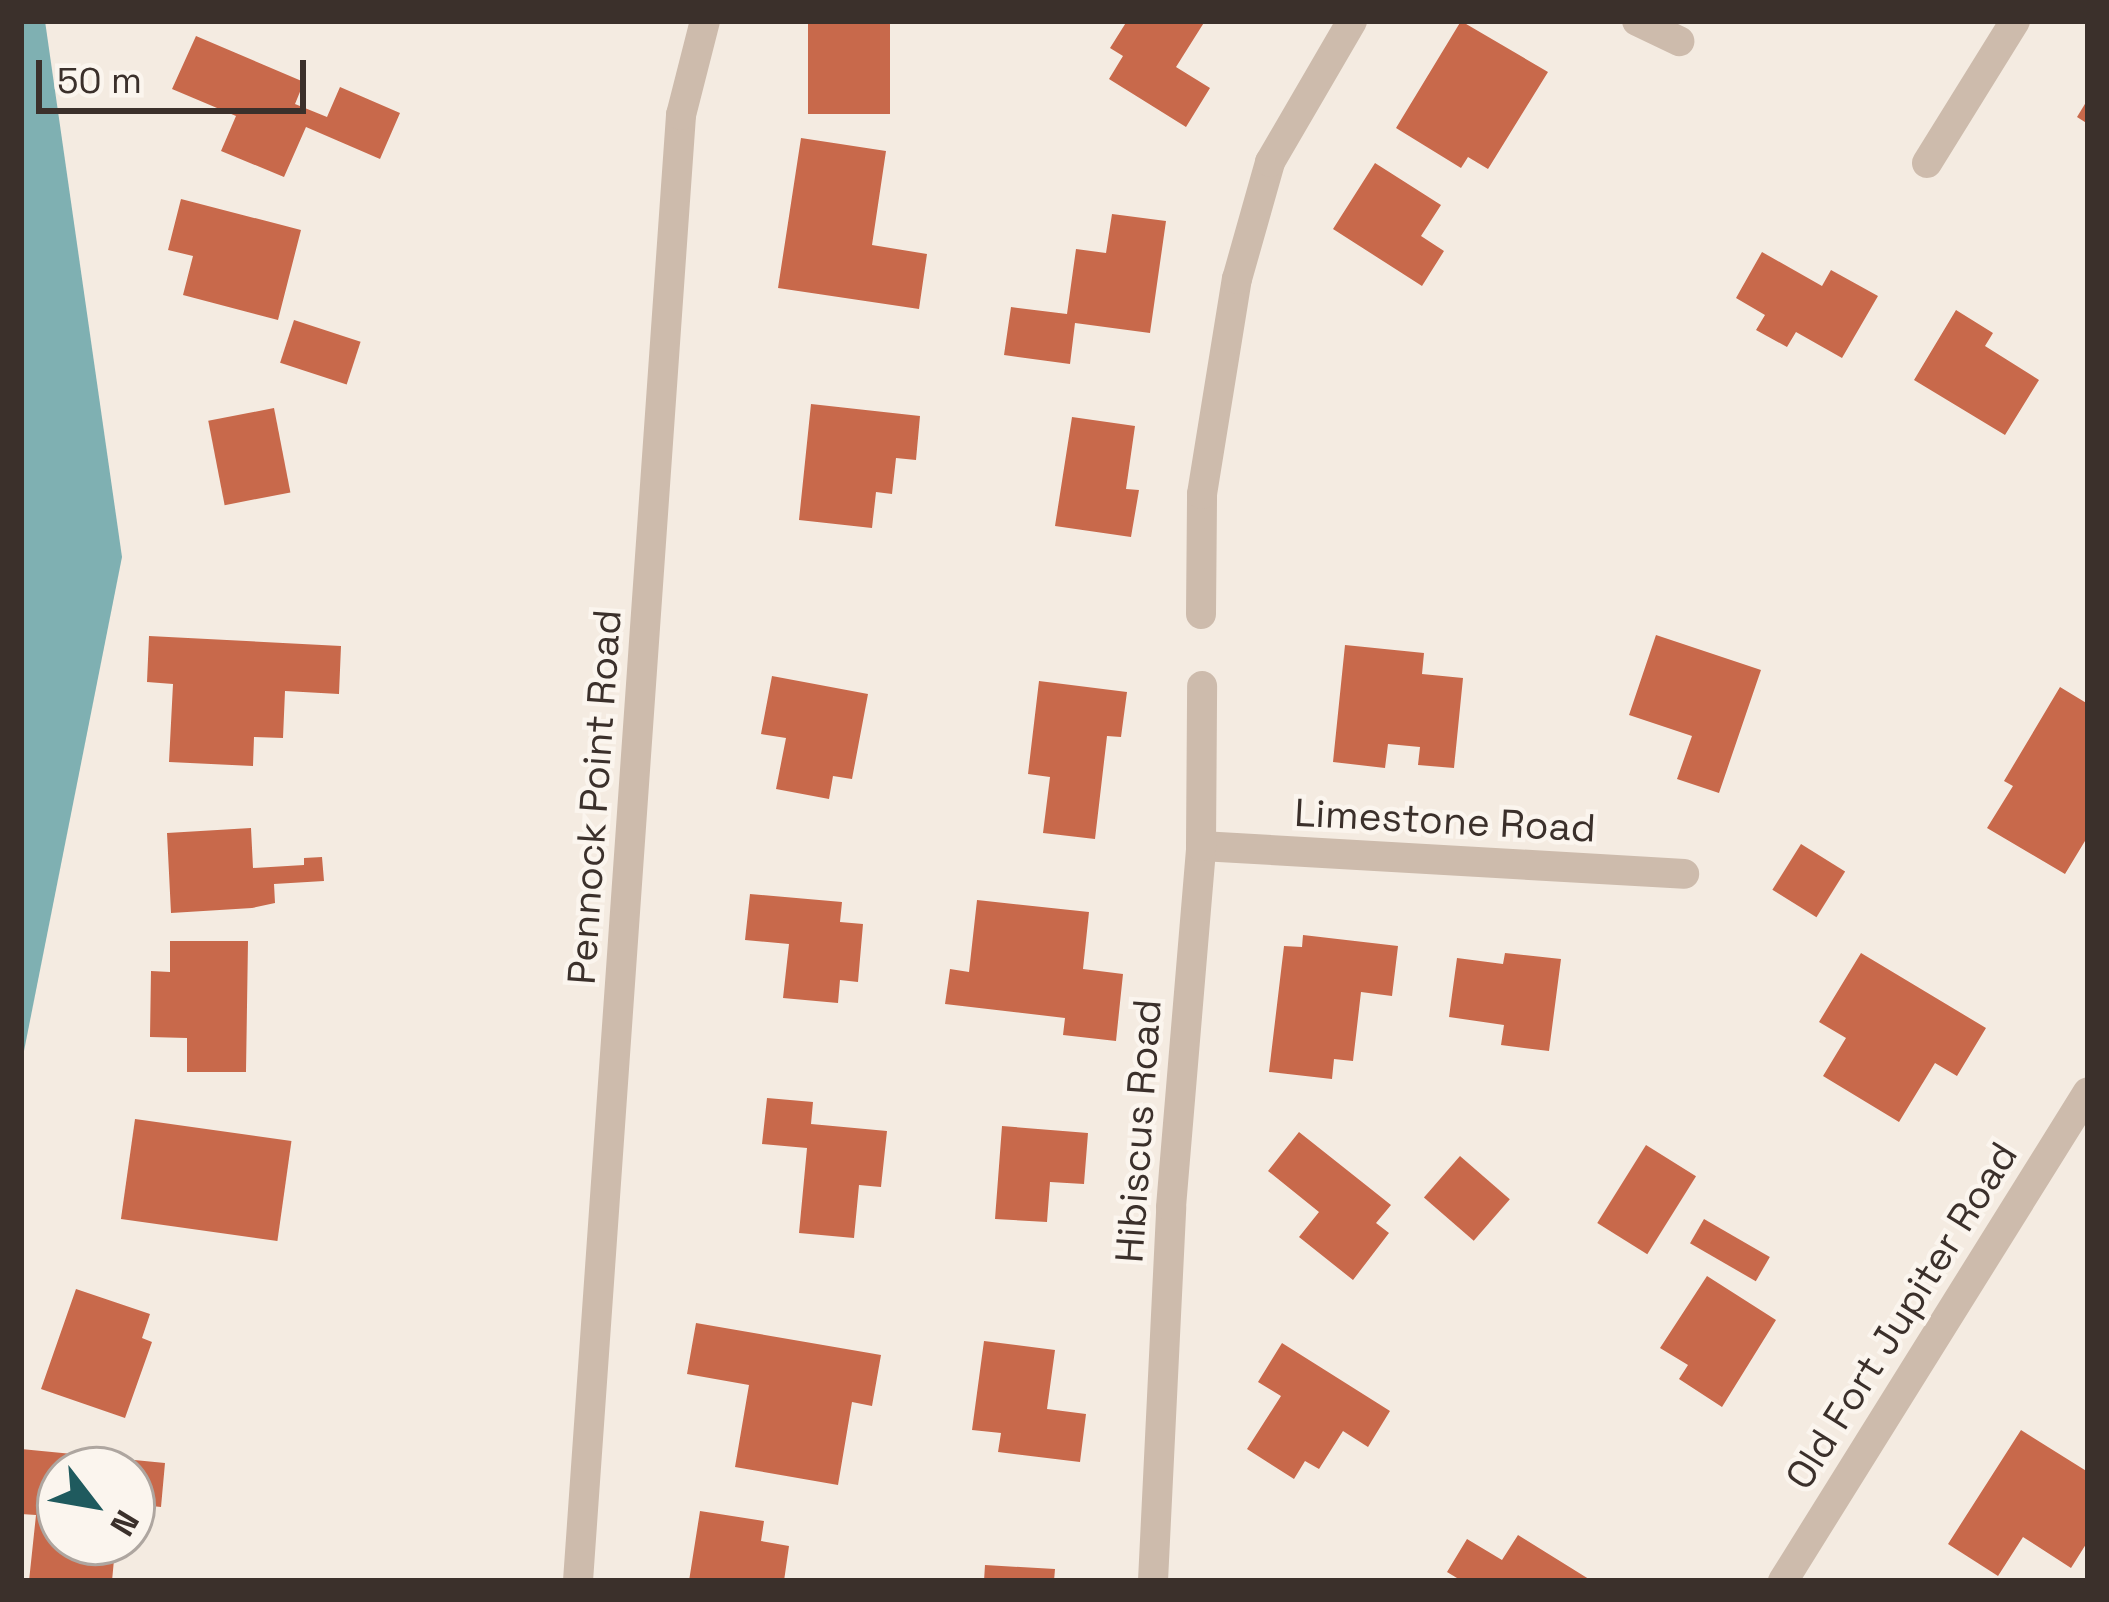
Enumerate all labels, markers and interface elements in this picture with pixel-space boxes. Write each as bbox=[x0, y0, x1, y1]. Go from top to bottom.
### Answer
scale bar bbox=[42, 36, 312, 110]
text: 50 m bbox=[57, 58, 142, 104]
street label: Pennock Point Road bbox=[559, 608, 631, 986]
street label: Limestone Road bbox=[1293, 790, 1597, 852]
street label: Hibiscus Road bbox=[1106, 998, 1172, 1264]
street label: Old Fort Jupiter Road bbox=[1776, 1134, 2028, 1498]
north arrow bbox=[36, 1446, 156, 1566]
text: N bbox=[101, 1503, 148, 1543]

